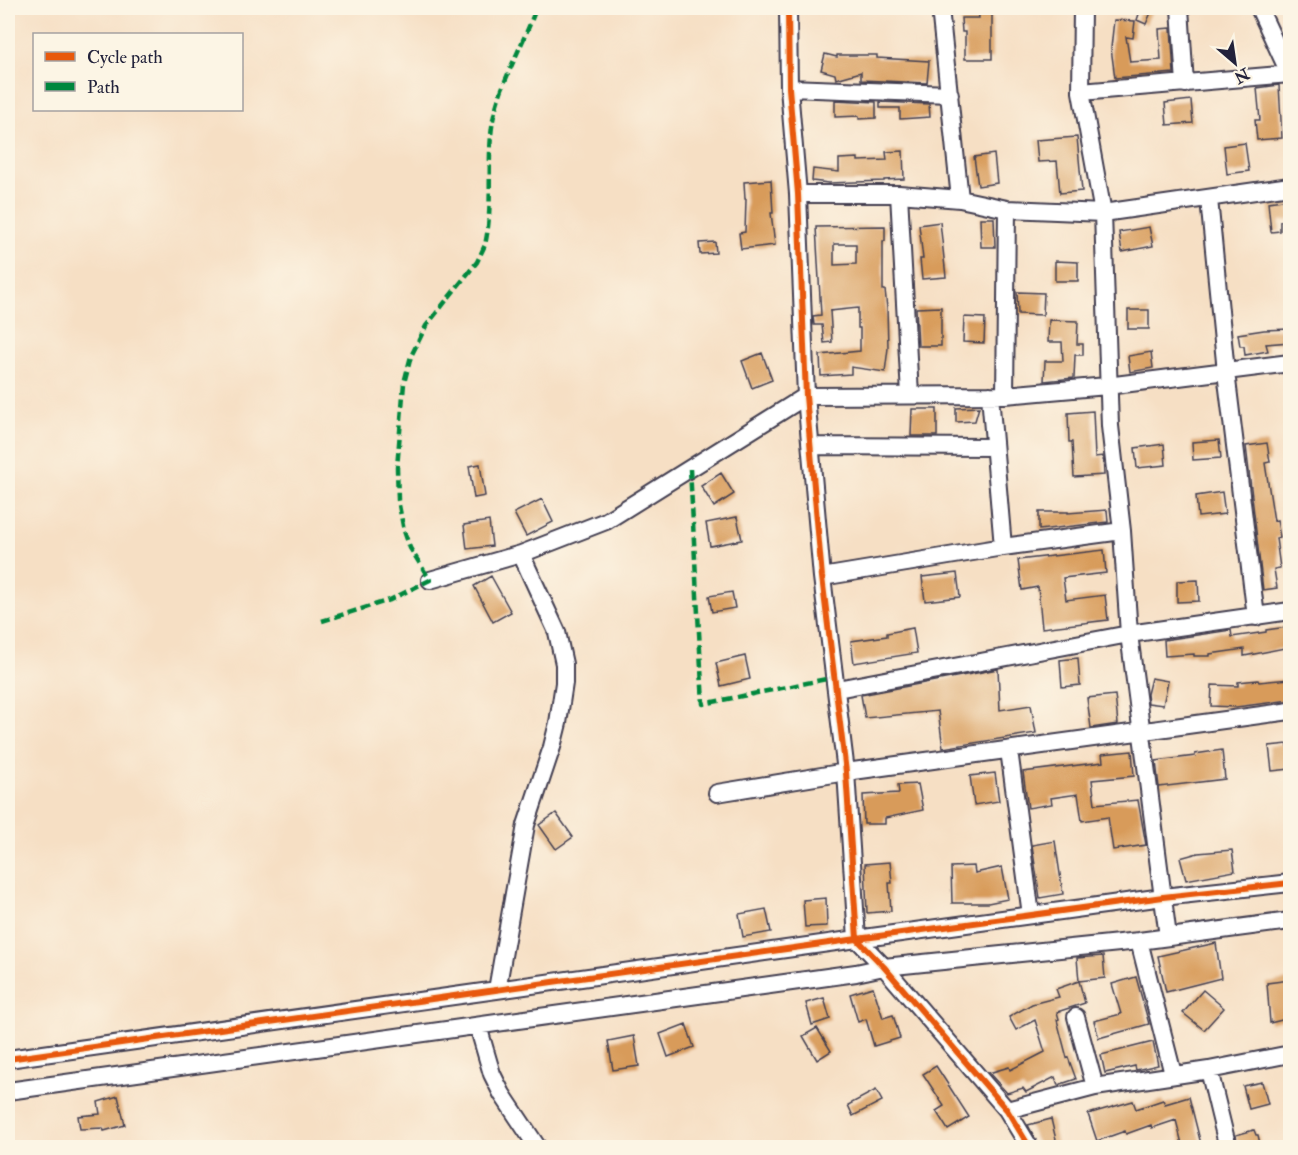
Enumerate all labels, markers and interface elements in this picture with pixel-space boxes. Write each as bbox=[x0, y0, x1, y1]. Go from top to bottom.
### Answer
legend bbox=[33, 33, 243, 111]
north arrow bbox=[1205, 33, 1265, 93]
text: Cycle path bbox=[87, 46, 163, 69]
text: N bbox=[1230, 63, 1254, 88]
text: Path bbox=[87, 76, 120, 99]

